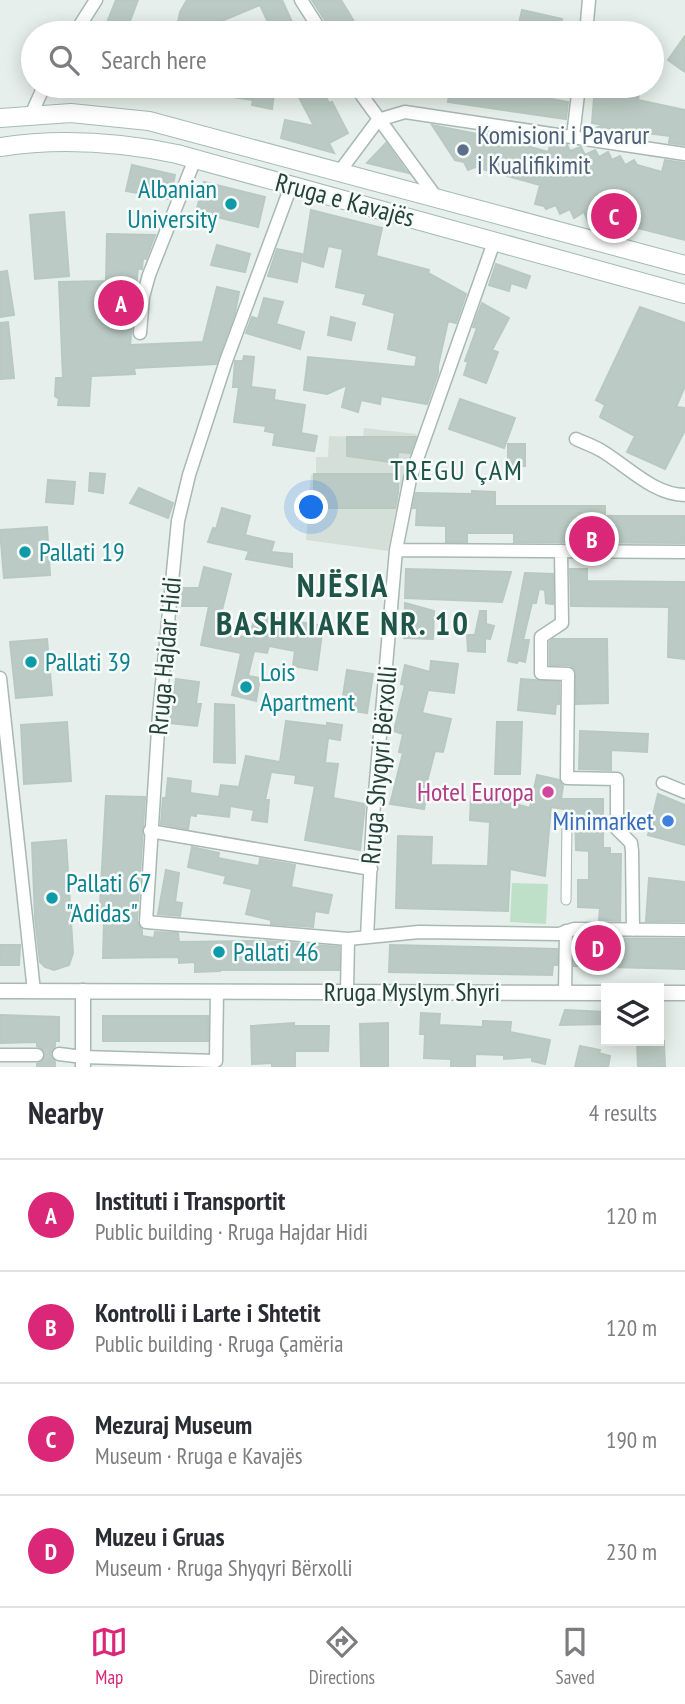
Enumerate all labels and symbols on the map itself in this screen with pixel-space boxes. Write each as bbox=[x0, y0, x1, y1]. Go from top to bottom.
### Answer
place label: Komisioni i Pavarur i Kualifikimit bbox=[477, 118, 649, 181]
marker: Komisioni i Pavarur i Kualifikimit bbox=[455, 142, 471, 158]
street label: Rruga e Kavajës bbox=[272, 165, 418, 234]
place label: Albanian University bbox=[127, 172, 217, 235]
pin: C bbox=[591, 190, 637, 242]
marker: Albanian University bbox=[223, 196, 239, 212]
pin: A bbox=[98, 277, 144, 329]
district label: TREGU ÇAM bbox=[390, 451, 524, 488]
your location bbox=[294, 490, 328, 524]
pin: B bbox=[569, 513, 615, 565]
place label: Pallati 19 bbox=[39, 535, 125, 568]
marker: Pallati 19 bbox=[17, 544, 33, 560]
district label: NJËSIA BASHKIAKE NR. 10 bbox=[216, 563, 470, 644]
street label: Rruga Hajdar Hidi bbox=[141, 575, 188, 736]
place label: Pallati 39 bbox=[45, 645, 131, 678]
marker: Pallati 39 bbox=[23, 654, 39, 670]
place label: Lois Apartment bbox=[260, 655, 355, 718]
street label: Rruga Shyqyri Bërxolli bbox=[353, 664, 404, 866]
marker: Lois Apartment bbox=[238, 679, 254, 695]
place label: Hotel Europa bbox=[417, 775, 534, 808]
marker: Hotel Europa bbox=[540, 784, 556, 800]
place label: Minimarket bbox=[553, 804, 654, 837]
marker: Minimarket bbox=[660, 813, 676, 829]
place label: Pallati 67 "Adidas" bbox=[66, 866, 152, 929]
marker: Pallati 67 "Adidas" bbox=[44, 890, 60, 906]
pin: D bbox=[575, 922, 621, 974]
place label: Pallati 46 bbox=[233, 935, 319, 968]
marker: Pallati 46 bbox=[211, 944, 227, 960]
street label: Rruga Myslym Shyri bbox=[324, 975, 500, 1008]

